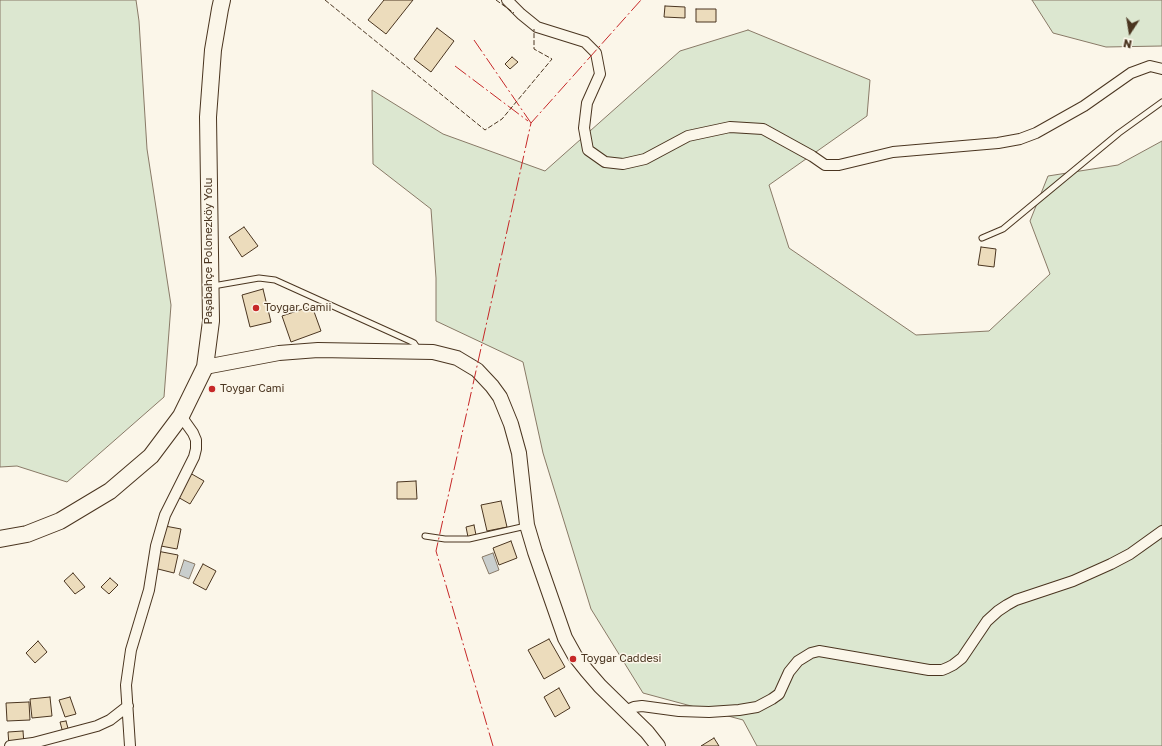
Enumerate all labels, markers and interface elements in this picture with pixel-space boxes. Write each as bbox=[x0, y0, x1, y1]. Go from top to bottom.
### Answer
north arrow bbox=[1110, 12, 1150, 52]
text: N bbox=[1122, 37, 1133, 51]
street label: Paşabahçe Polonezköy Yolu bbox=[202, 178, 216, 324]
place label: Toygar Camii bbox=[264, 301, 331, 315]
marker: Toygar Camii bbox=[251, 303, 261, 313]
place label: Toygar Cami bbox=[220, 382, 285, 396]
marker: Toygar Cami bbox=[207, 384, 217, 394]
place label: Toygar Caddesi bbox=[581, 652, 662, 666]
marker: Toygar Caddesi bbox=[568, 654, 578, 664]

